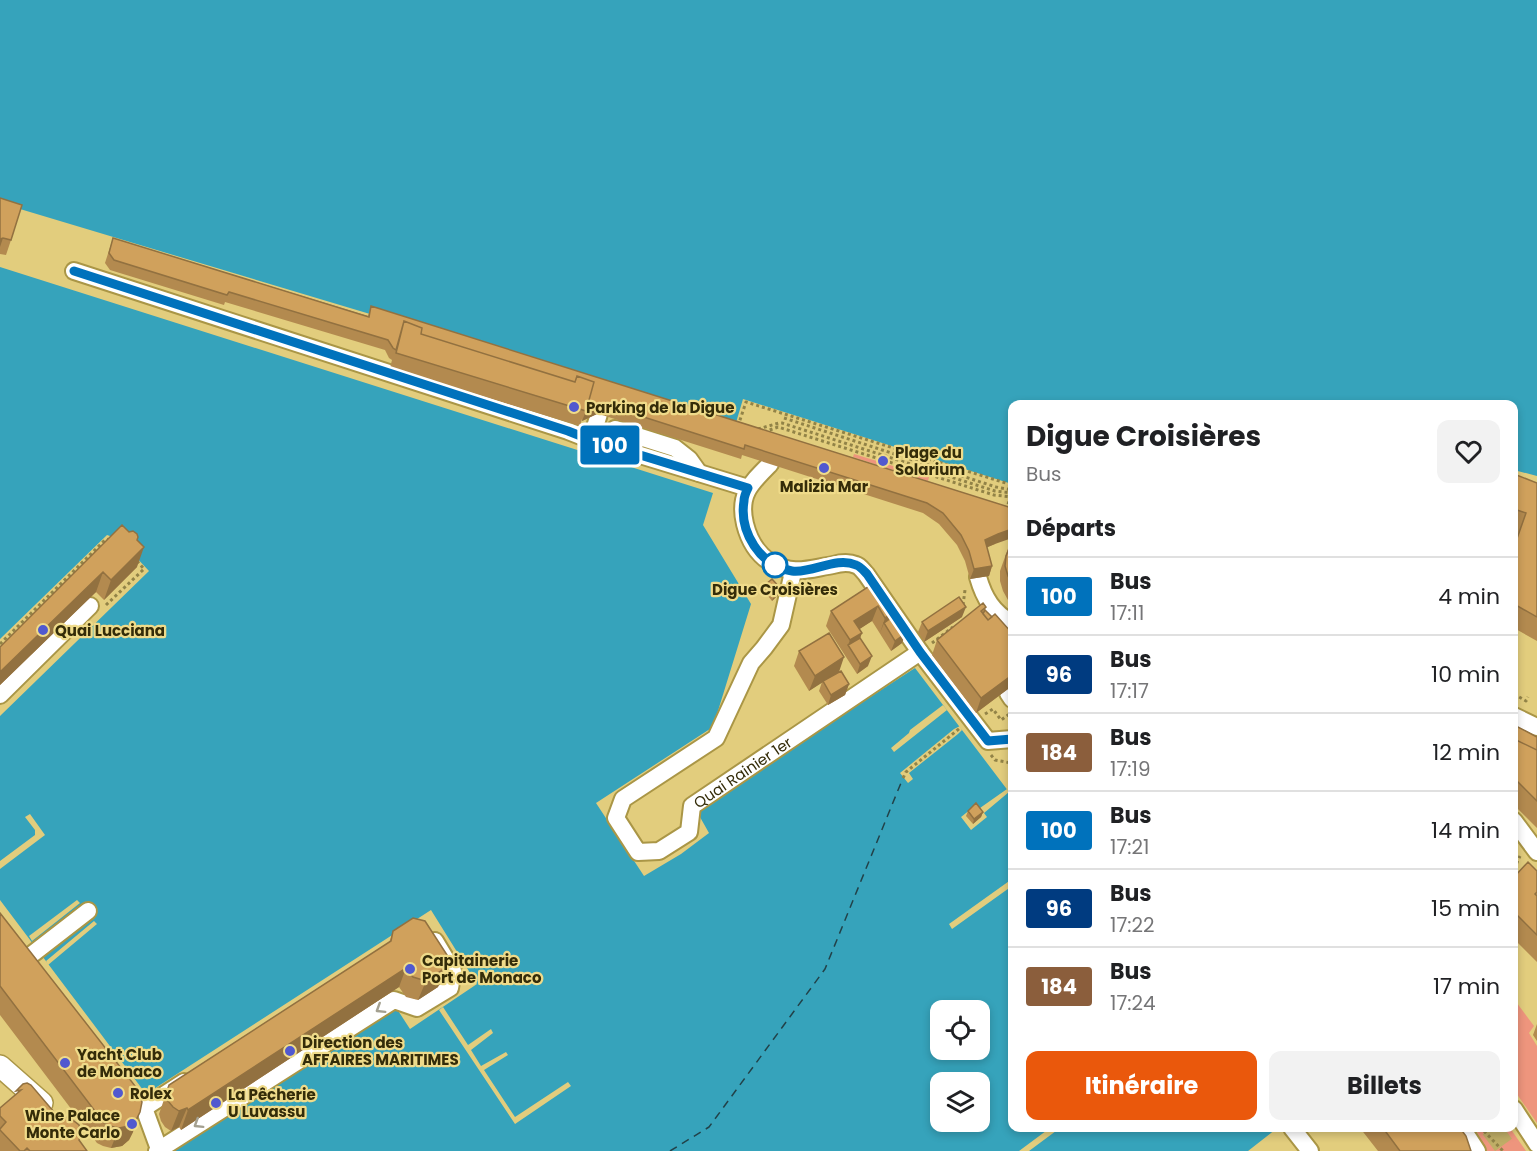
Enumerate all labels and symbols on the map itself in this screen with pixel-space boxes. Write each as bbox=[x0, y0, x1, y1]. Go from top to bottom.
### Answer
place label: Parking de la Digue bbox=[586, 397, 734, 418]
marker: Parking de la Digue bbox=[567, 400, 581, 414]
line badge: 100 bbox=[576, 426, 644, 464]
place label: Plage du Solarium bbox=[895, 442, 965, 480]
marker: Plage du Solarium bbox=[876, 454, 890, 468]
marker: Malizia Mar bbox=[817, 461, 831, 475]
place label: Malizia Mar bbox=[780, 476, 869, 497]
marker: Digue Croisières bbox=[762, 552, 788, 578]
place label: Digue Croisières bbox=[712, 579, 838, 600]
place label: Quai Lucciana bbox=[55, 620, 165, 641]
marker: Quai Lucciana bbox=[36, 623, 50, 637]
street label: Quai Rainier 1er bbox=[689, 731, 796, 813]
place label: Capitainerie Port de Monaco bbox=[422, 950, 542, 988]
marker: Capitainerie Port de Monaco bbox=[403, 962, 417, 976]
one-way arrow bbox=[376, 1001, 387, 1012]
place label: Direction des AFFAIRES MARITIMES bbox=[302, 1032, 459, 1070]
place label: Yacht Club de Monaco bbox=[77, 1044, 162, 1082]
marker: Direction des AFFAIRES MARITIMES bbox=[283, 1044, 297, 1058]
marker: Yacht Club de Monaco bbox=[58, 1056, 72, 1070]
place label: Rolex bbox=[130, 1083, 172, 1104]
place label: La Pêcherie U Luvassu bbox=[228, 1084, 316, 1122]
marker: Rolex bbox=[111, 1086, 125, 1100]
marker: La Pêcherie U Luvassu bbox=[209, 1096, 223, 1110]
place label: Wine Palace Monte Carlo bbox=[25, 1105, 120, 1143]
marker: Wine Palace Monte Carlo bbox=[125, 1117, 139, 1131]
one-way arrow bbox=[194, 1117, 205, 1128]

